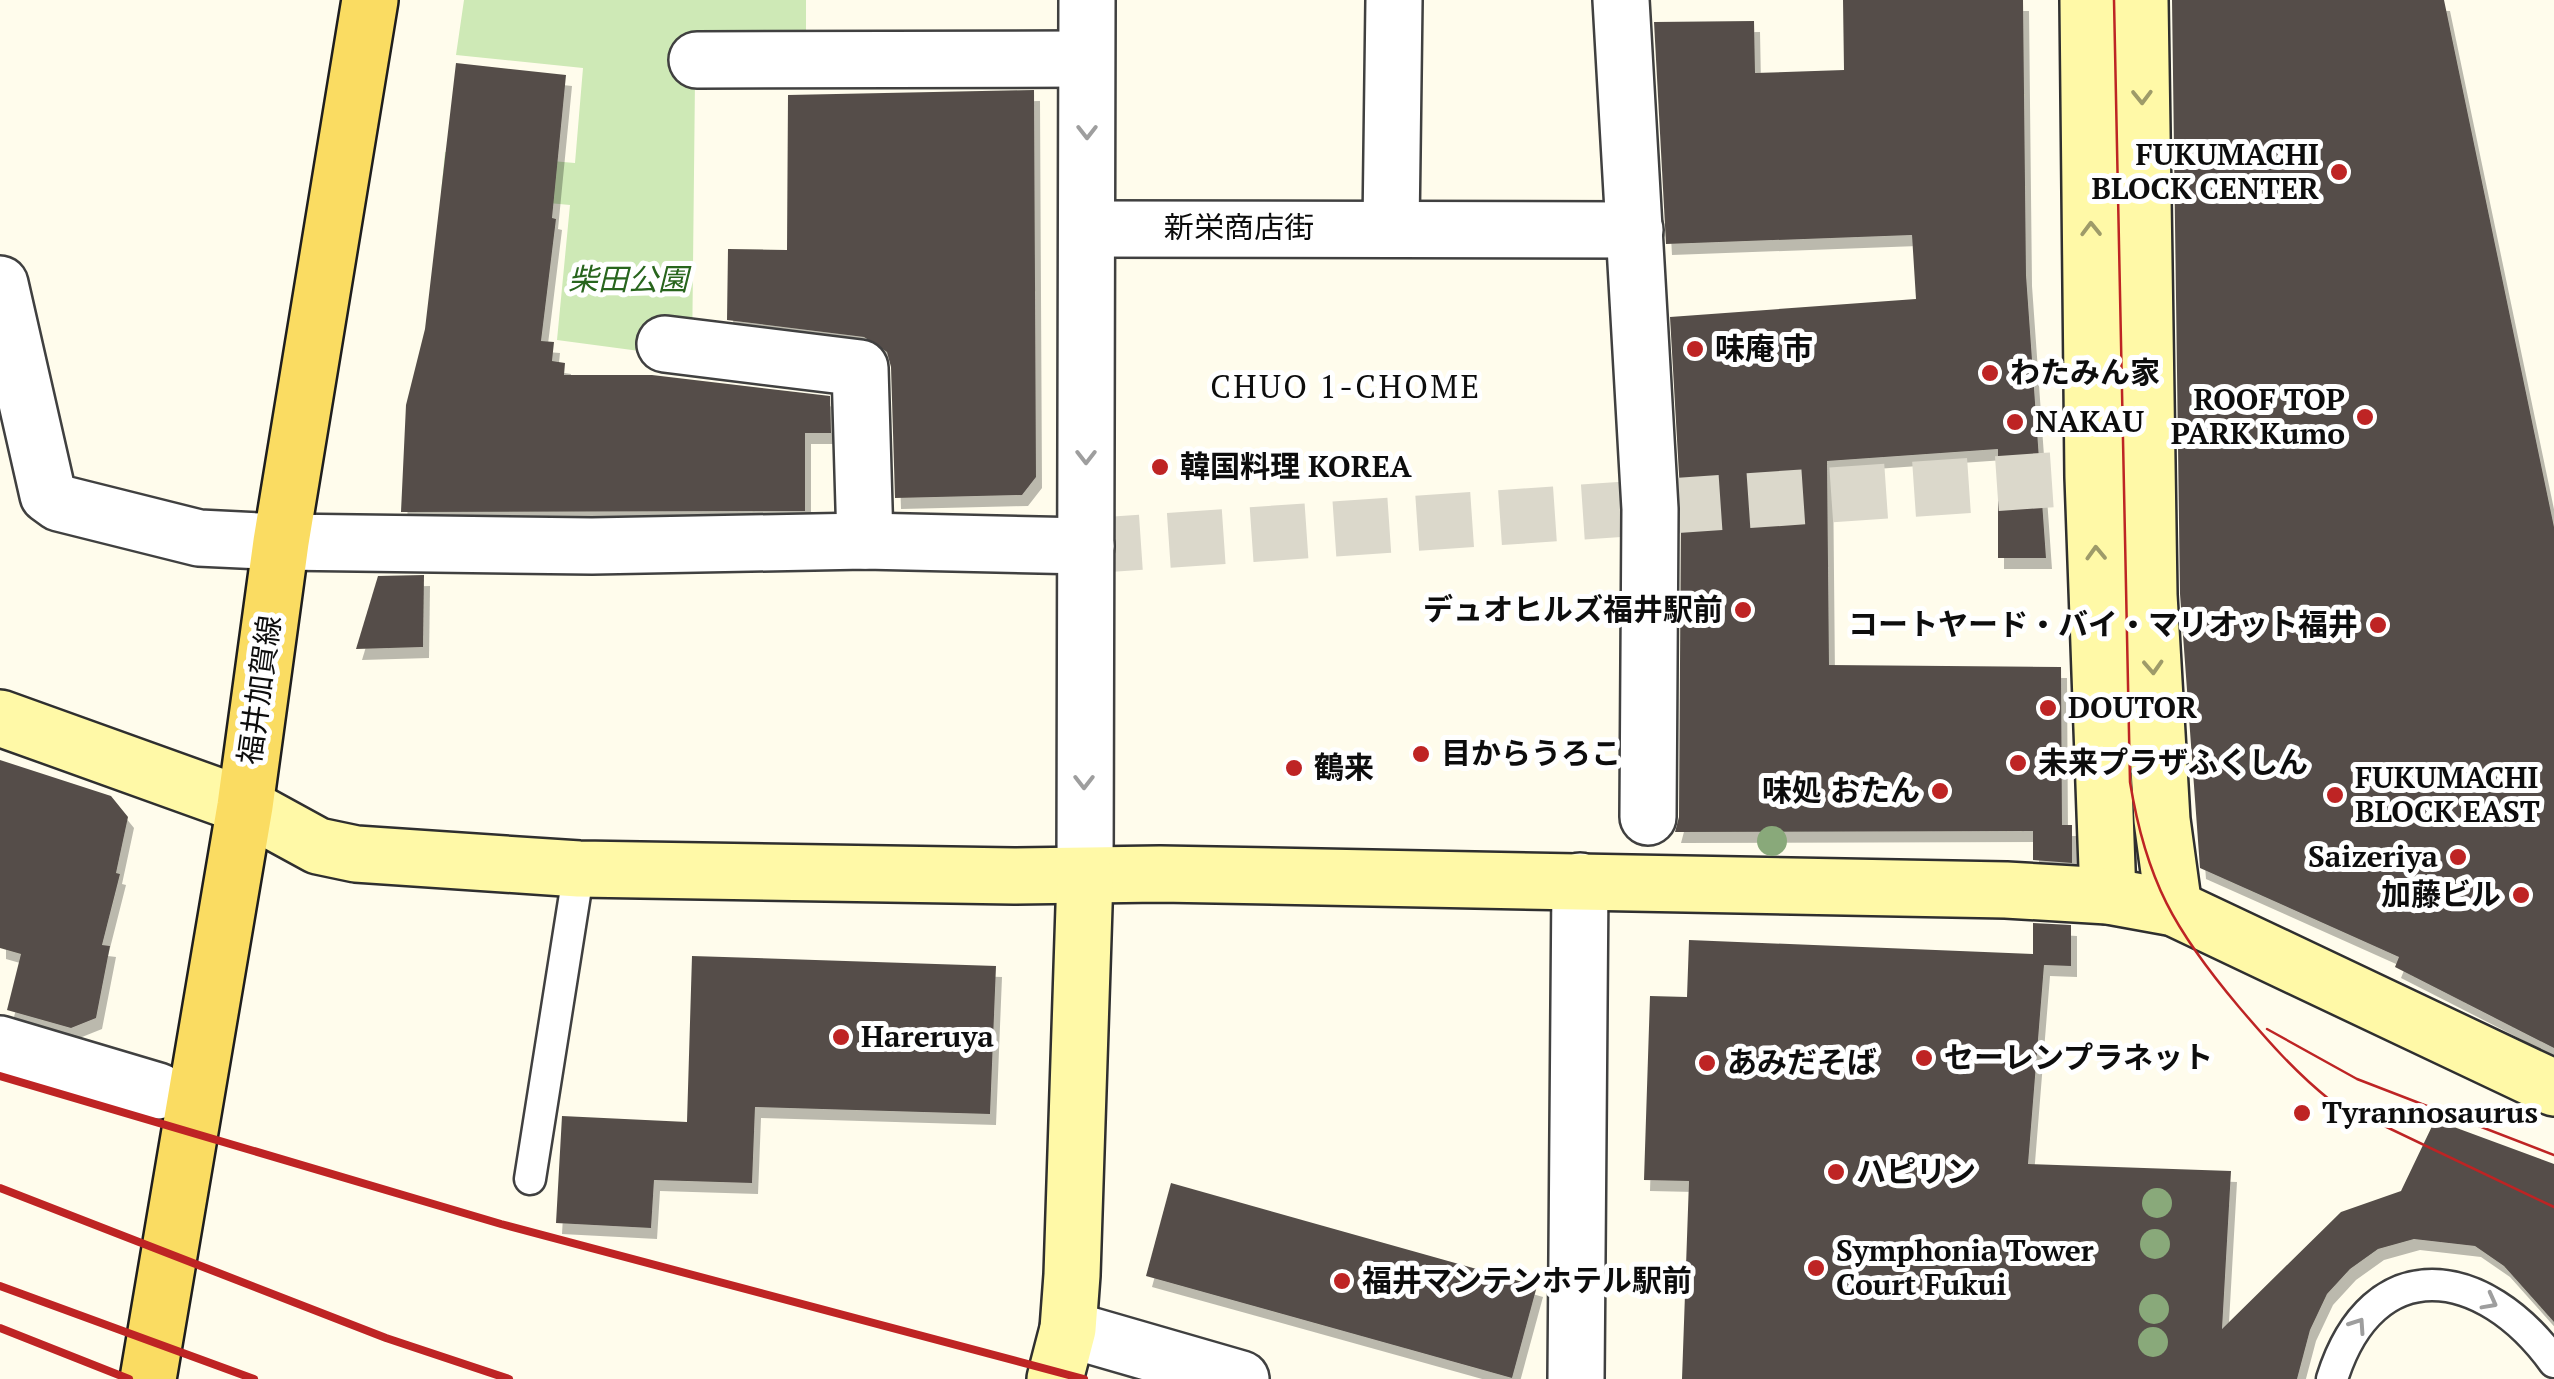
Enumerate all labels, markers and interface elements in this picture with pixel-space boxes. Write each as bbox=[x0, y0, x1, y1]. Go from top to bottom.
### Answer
one-way arrow bbox=[2131, 90, 2153, 106]
one-way arrow bbox=[1076, 126, 1098, 141]
place label: FUKUMACHI BLOCK CENTER bbox=[2092, 134, 2319, 208]
marker: FUKUMACHI BLOCK CENTER bbox=[2328, 161, 2350, 183]
street label: 新栄商店街 bbox=[1164, 207, 1314, 247]
one-way arrow bbox=[2080, 220, 2101, 236]
park label: 柴田公園 bbox=[568, 259, 692, 299]
place label: 味庵 市 bbox=[1715, 328, 1813, 368]
marker: 味庵 市 bbox=[1684, 338, 1706, 360]
place label: わたみん家 bbox=[2010, 352, 2160, 392]
marker: わたみん家 bbox=[1979, 362, 2001, 384]
district label: CHUO 1-CHOME bbox=[1210, 365, 1482, 407]
place label: ROOF TOP PARK Kumo bbox=[2171, 379, 2345, 453]
place label: NAKAU bbox=[2035, 401, 2144, 441]
marker: ROOF TOP PARK Kumo bbox=[2354, 406, 2376, 428]
marker: NAKAU bbox=[2004, 411, 2026, 433]
place label: 韓国料理 KOREA bbox=[1180, 446, 1412, 486]
one-way arrow bbox=[1075, 450, 1097, 466]
marker: 韓国料理 KOREA bbox=[1149, 456, 1171, 478]
one-way arrow bbox=[2085, 545, 2106, 561]
place label: デュオヒルズ福井駅前 bbox=[1423, 589, 1723, 629]
marker: デュオヒルズ福井駅前 bbox=[1732, 599, 1754, 621]
place label: コートヤード・バイ・マリオット福井 bbox=[1848, 604, 2358, 644]
street label: 福井加賀線 bbox=[229, 613, 289, 767]
marker: コートヤード・バイ・マリオット福井 bbox=[2367, 614, 2389, 636]
one-way arrow bbox=[2143, 660, 2164, 676]
place label: DOUTOR bbox=[2068, 687, 2197, 727]
marker: DOUTOR bbox=[2037, 697, 2059, 719]
place label: 目からうろこ bbox=[1441, 733, 1621, 773]
place label: 未来プラザふくしん bbox=[2038, 742, 2308, 782]
marker: 目からうろこ bbox=[1410, 743, 1432, 765]
place label: 鶴来 bbox=[1314, 747, 1374, 787]
marker: 未来プラザふくしん bbox=[2007, 752, 2029, 774]
marker: 鶴来 bbox=[1283, 757, 1305, 779]
place label: FUKUMACHI BLOCK EAST bbox=[2355, 757, 2540, 831]
place label: 味処 おたん bbox=[1762, 770, 1920, 810]
one-way arrow bbox=[1073, 775, 1094, 791]
marker: 味処 おたん bbox=[1929, 780, 1951, 802]
marker: FUKUMACHI BLOCK EAST bbox=[2324, 784, 2346, 806]
place label: Saizeriya bbox=[2308, 836, 2438, 876]
marker: Saizeriya bbox=[2447, 846, 2469, 868]
place label: 加藤ビル bbox=[2381, 874, 2501, 914]
marker: 加藤ビル bbox=[2510, 884, 2532, 906]
place label: Hareruya bbox=[861, 1016, 994, 1056]
marker: Hareruya bbox=[830, 1026, 852, 1048]
place label: セーレンプラネット bbox=[1944, 1037, 2213, 1077]
place label: あみだそば bbox=[1727, 1042, 1877, 1082]
marker: セーレンプラネット bbox=[1913, 1047, 1935, 1069]
marker: あみだそば bbox=[1696, 1052, 1718, 1074]
place label: Tyrannosaurus bbox=[2322, 1092, 2538, 1132]
marker: Tyrannosaurus bbox=[2291, 1102, 2313, 1124]
place label: ハピリン bbox=[1856, 1151, 1976, 1191]
marker: ハピリン bbox=[1825, 1161, 1847, 1183]
place label: Symphonia Tower Court Fukui bbox=[1836, 1230, 2094, 1304]
marker: Symphonia Tower Court Fukui bbox=[1805, 1257, 1827, 1279]
place label: 福井マンテンホテル駅前 bbox=[1362, 1260, 1692, 1300]
marker: 福井マンテンホテル駅前 bbox=[1331, 1270, 1353, 1292]
one-way arrow bbox=[2479, 1289, 2497, 1309]
one-way arrow bbox=[2345, 1318, 2364, 1336]

